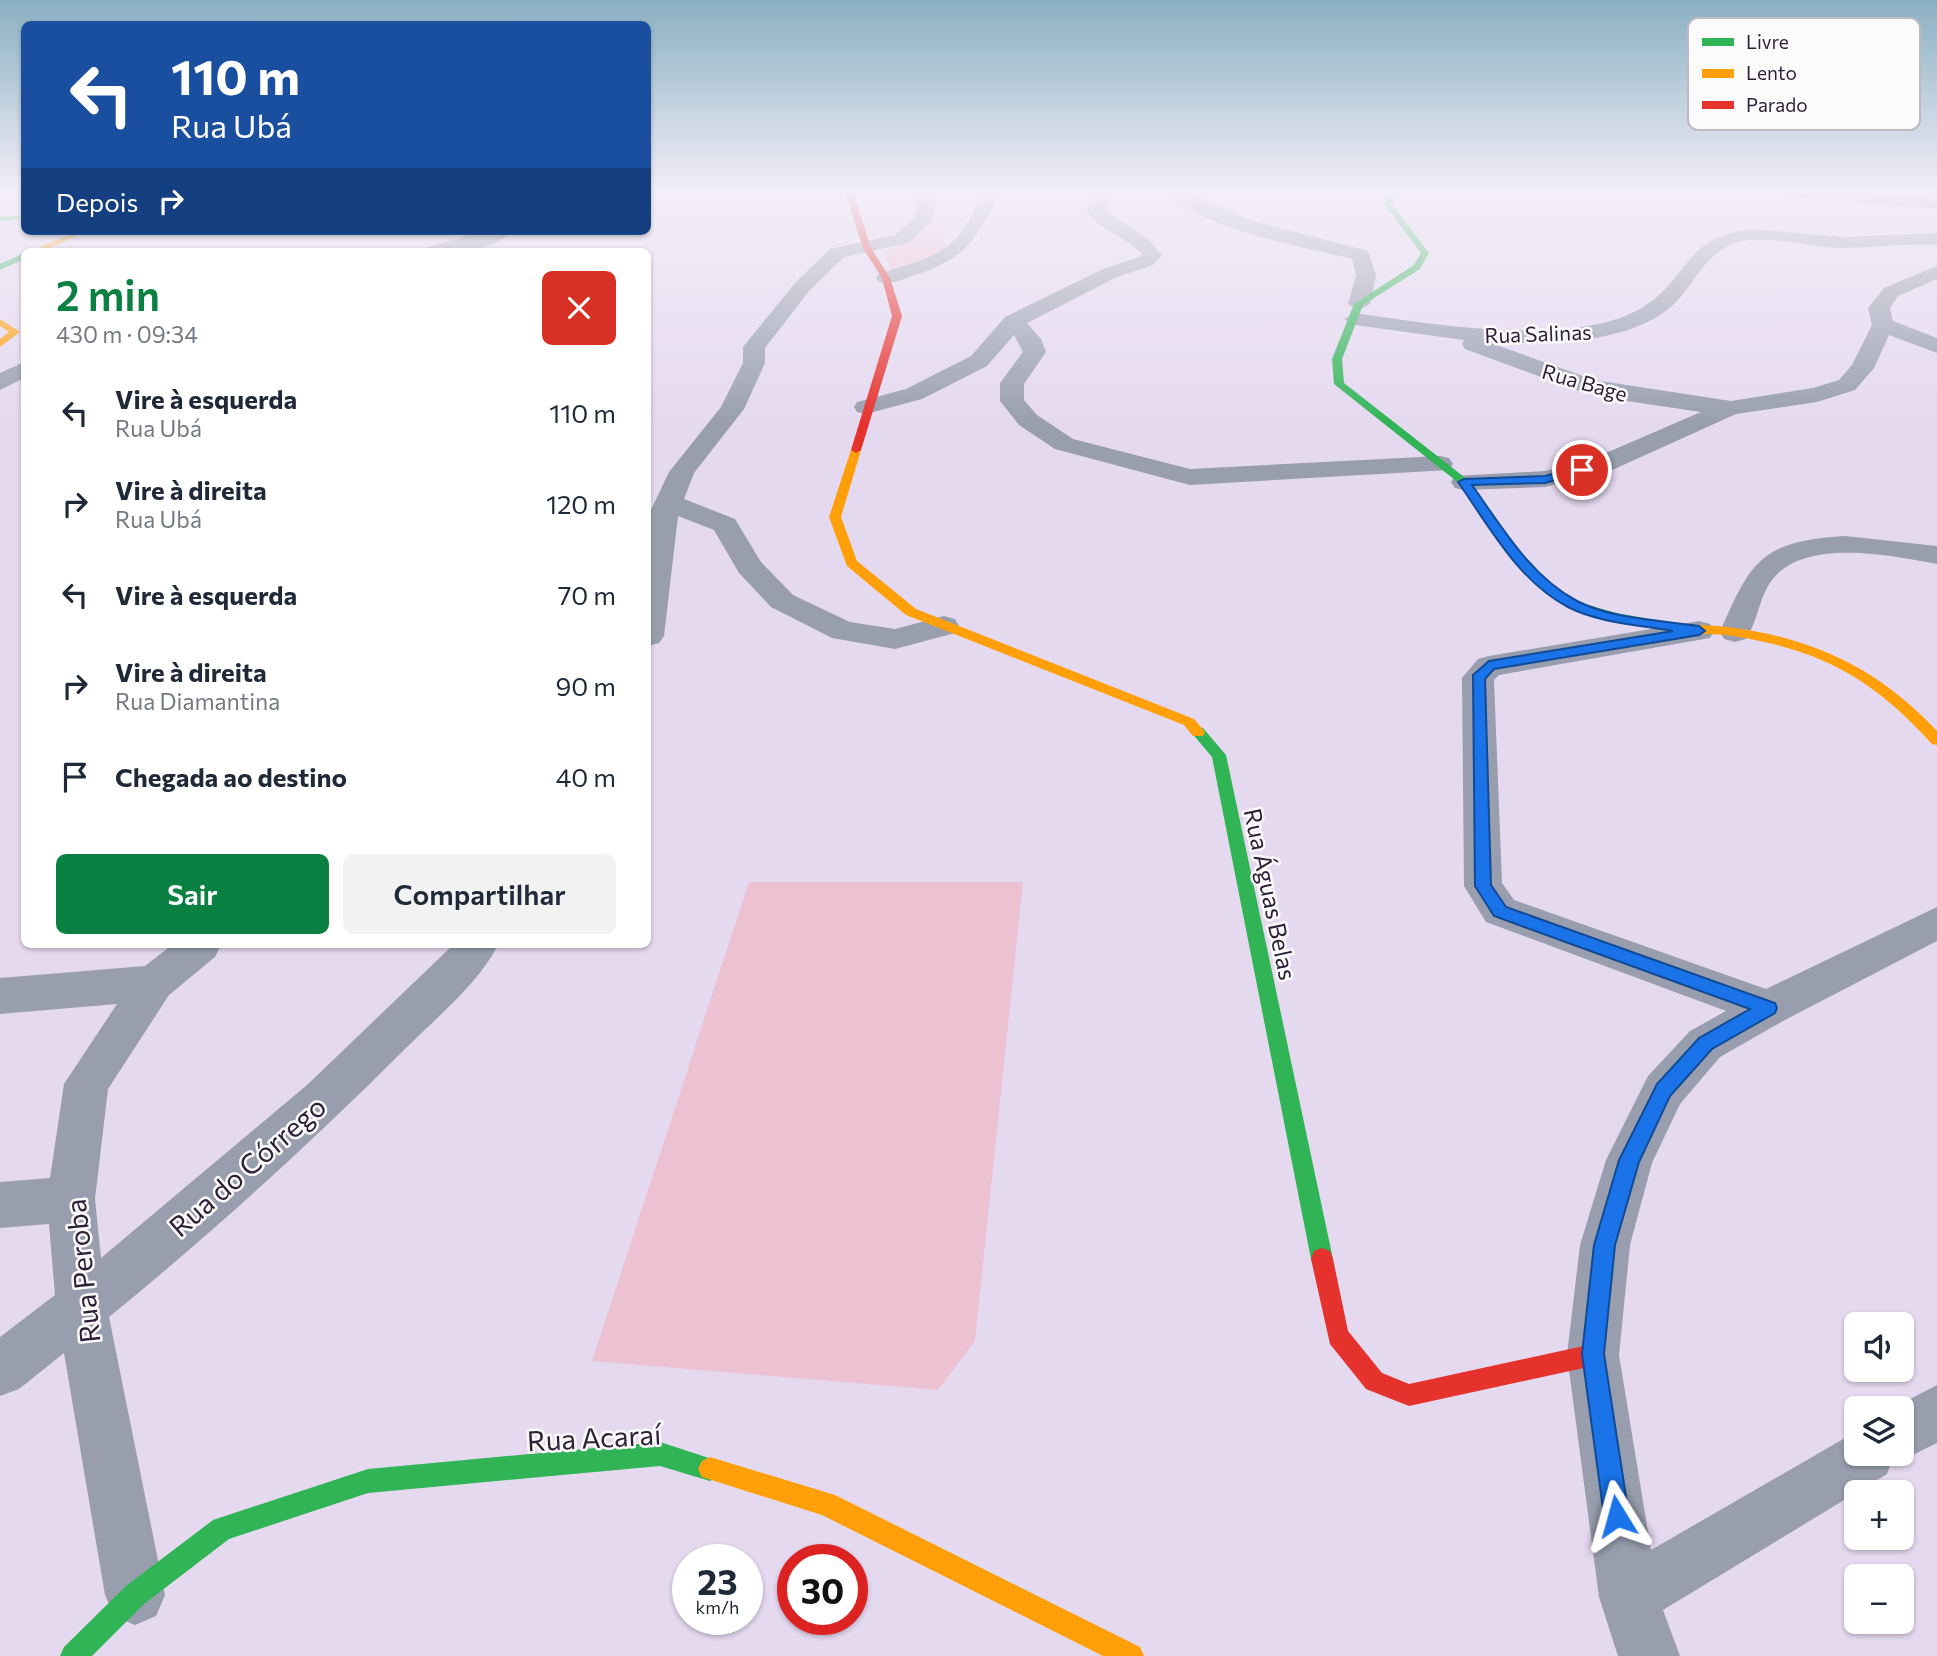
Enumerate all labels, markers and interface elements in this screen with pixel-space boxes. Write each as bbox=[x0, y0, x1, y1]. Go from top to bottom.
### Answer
legend bbox=[1688, 18, 1920, 130]
text: Livre bbox=[1746, 30, 1789, 53]
text: 110 m bbox=[171, 45, 300, 105]
icon: left bbox=[56, 49, 147, 140]
text: Lento bbox=[1746, 61, 1797, 84]
text: Parado bbox=[1746, 93, 1808, 116]
text: Rua Ubá bbox=[171, 105, 292, 145]
icon: right bbox=[152, 182, 190, 220]
text: Depois bbox=[56, 186, 138, 217]
text: 2 min bbox=[56, 268, 160, 320]
button: close bbox=[542, 271, 616, 345]
street label: Rua Salinas bbox=[1484, 319, 1592, 347]
text: 430 m · 09:34 bbox=[56, 320, 198, 348]
street label: Rua Bage bbox=[1540, 358, 1630, 406]
text: Vire à esquerda bbox=[115, 383, 297, 414]
icon: left bbox=[56, 394, 94, 432]
text: 110 m bbox=[549, 397, 616, 428]
text: Rua Ubá bbox=[115, 414, 202, 442]
pin bbox=[1552, 440, 1612, 500]
icon: arrive bbox=[1563, 451, 1601, 489]
text: Vire à direita bbox=[115, 474, 267, 505]
icon: right bbox=[56, 485, 94, 523]
text: 120 m bbox=[546, 488, 616, 519]
text: Rua Ubá bbox=[115, 505, 202, 533]
icon: left bbox=[56, 576, 94, 614]
text: Vire à esquerda bbox=[115, 579, 297, 610]
text: 70 m bbox=[558, 579, 616, 610]
text: Vire à direita bbox=[115, 656, 267, 687]
icon: right bbox=[56, 667, 94, 705]
text: 90 m bbox=[556, 670, 616, 701]
text: Rua Diamantina bbox=[115, 687, 280, 715]
icon: arrive bbox=[56, 758, 94, 796]
text: Chegada ao destino bbox=[115, 761, 347, 792]
text: 40 m bbox=[556, 761, 616, 792]
street label: Rua Águas Belas bbox=[1239, 806, 1303, 982]
button: Sair bbox=[56, 854, 329, 934]
button: Compartilhar bbox=[343, 854, 616, 934]
street label: Rua do Córrego bbox=[162, 1089, 332, 1243]
street label: Rua Peroba bbox=[58, 1197, 106, 1345]
map controls bbox=[1844, 1312, 1914, 1634]
button: sound bbox=[1844, 1312, 1914, 1382]
button: layers bbox=[1844, 1396, 1914, 1466]
street label: Rua Acaraí bbox=[526, 1416, 663, 1457]
position arrow bbox=[1580, 1479, 1654, 1553]
button: + bbox=[1844, 1480, 1914, 1550]
speed limit sign: 30 bbox=[777, 1544, 868, 1635]
text: 23 bbox=[697, 1559, 738, 1602]
button: − bbox=[1844, 1564, 1914, 1634]
text: km/h bbox=[696, 1596, 739, 1618]

